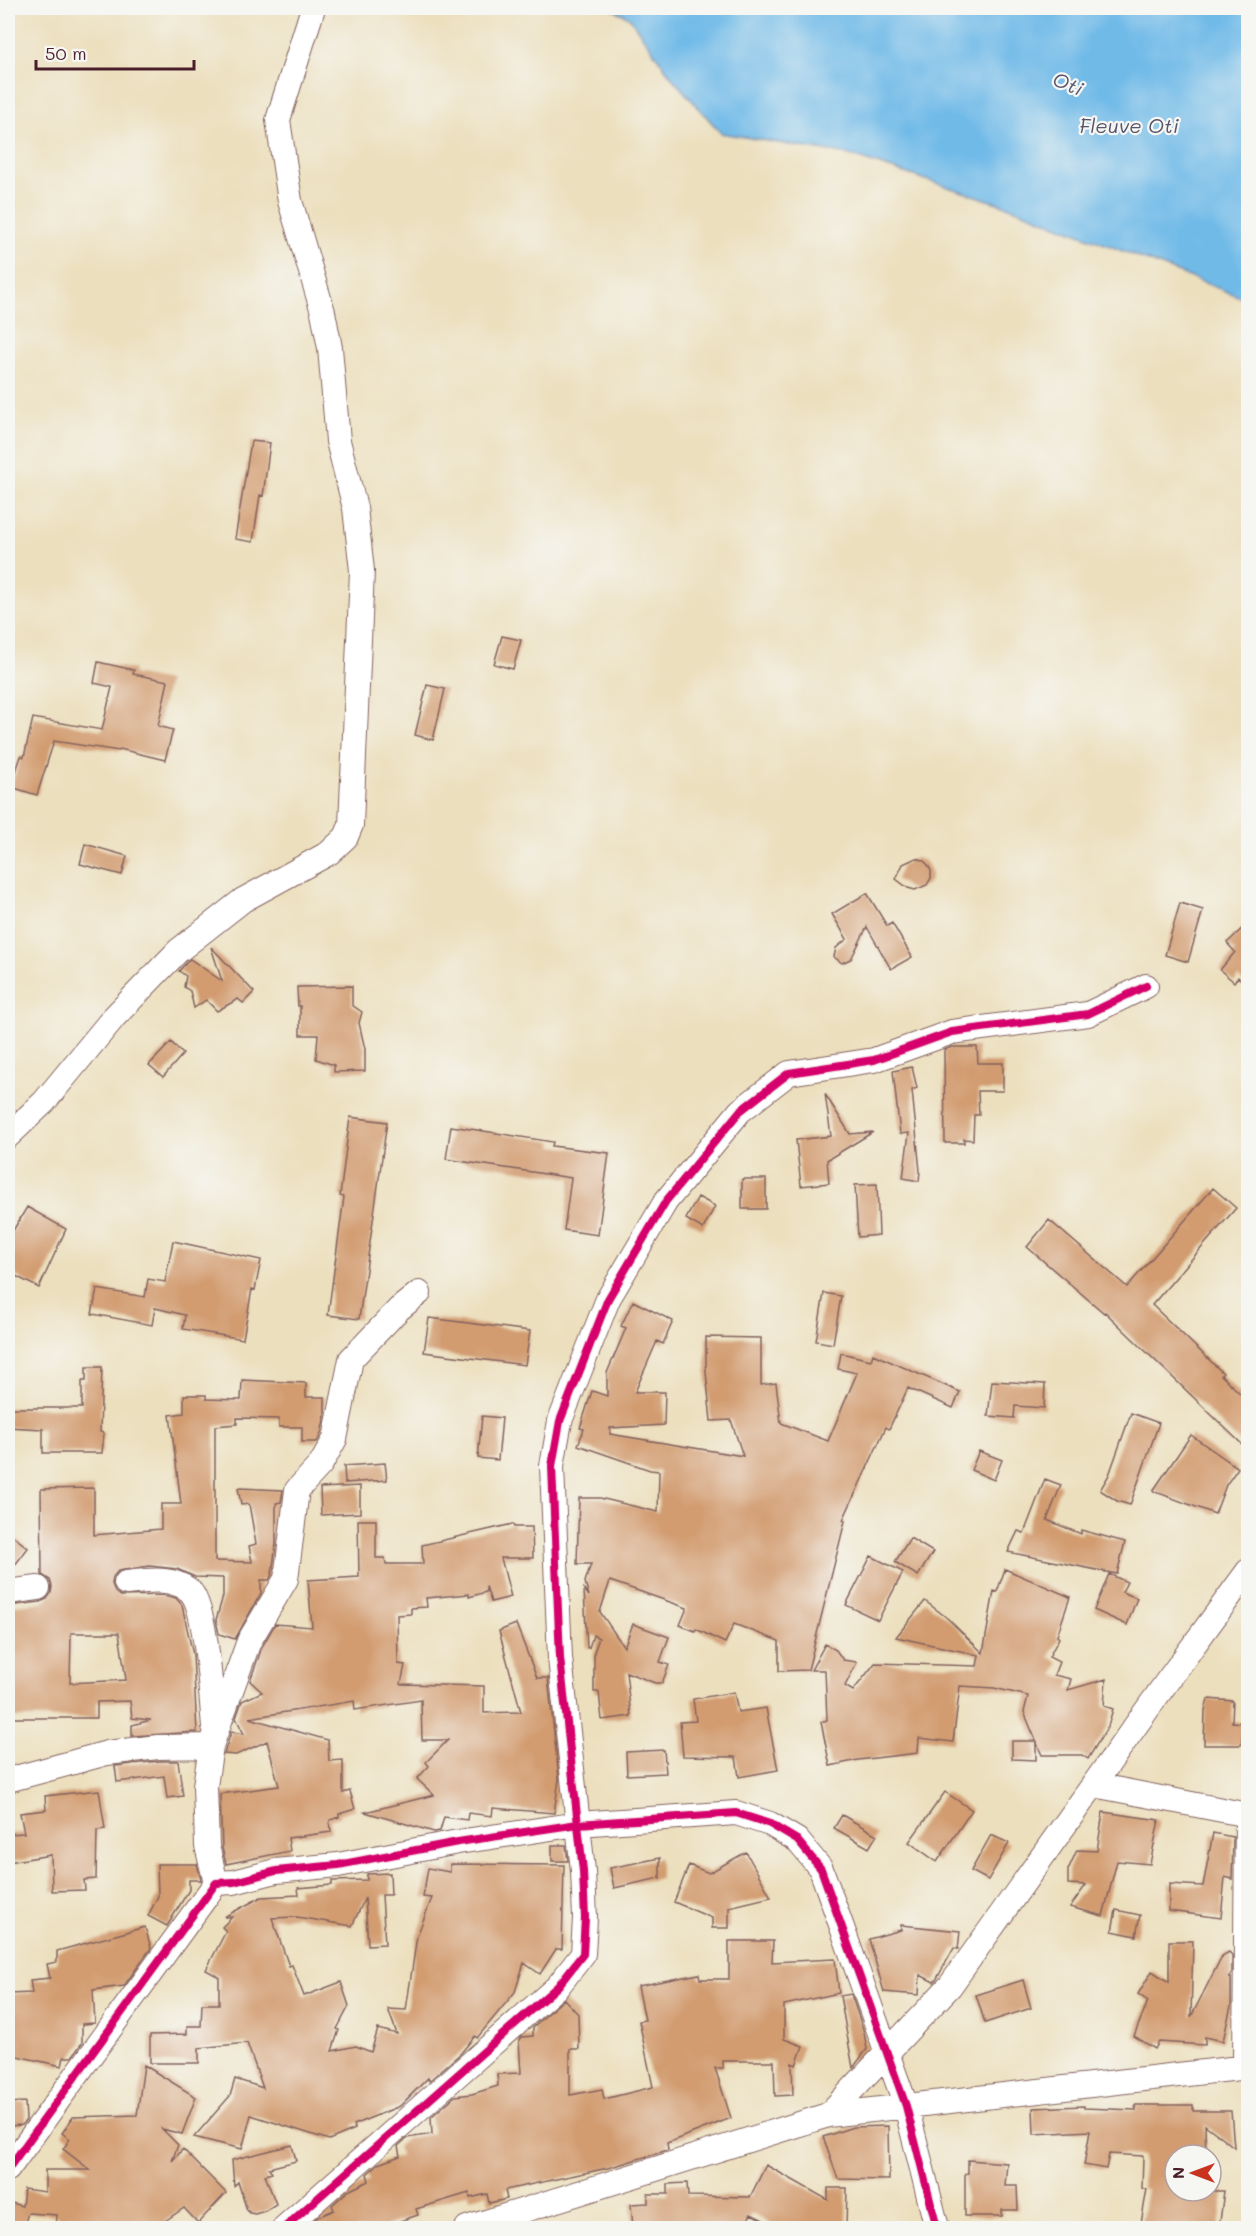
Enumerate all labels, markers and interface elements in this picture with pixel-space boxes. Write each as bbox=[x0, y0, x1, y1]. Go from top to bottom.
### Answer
scale bar bbox=[36, 33, 194, 71]
text: 50 m bbox=[45, 41, 87, 65]
water label: Oti bbox=[1049, 65, 1088, 101]
water label: Fleuve Oti bbox=[1079, 112, 1180, 138]
north arrow bbox=[1163, 2143, 1223, 2203]
text: N bbox=[1167, 2167, 1188, 2179]

